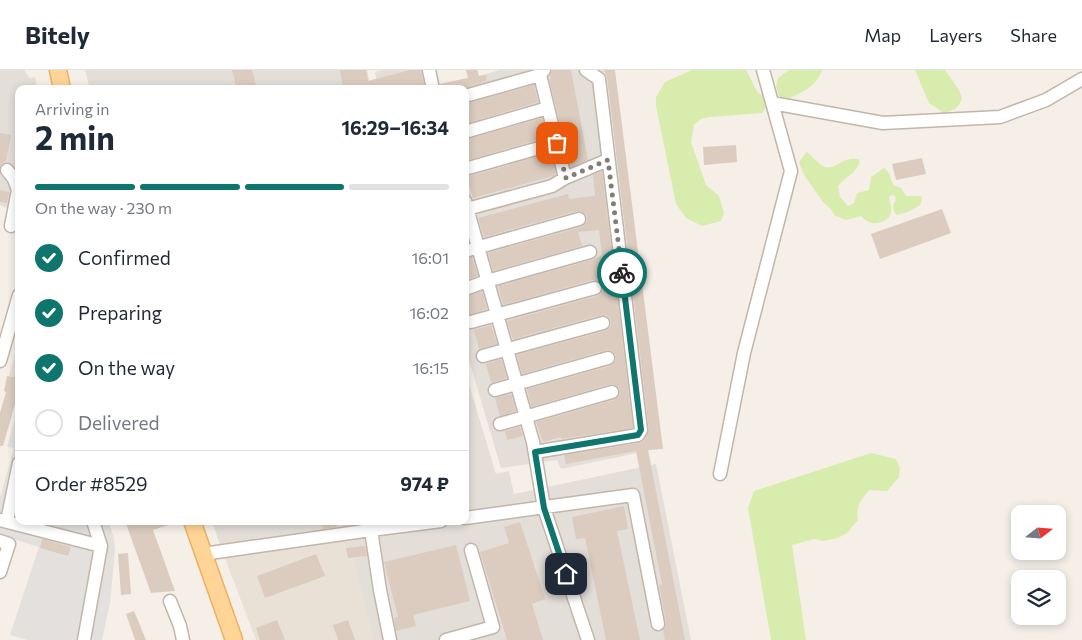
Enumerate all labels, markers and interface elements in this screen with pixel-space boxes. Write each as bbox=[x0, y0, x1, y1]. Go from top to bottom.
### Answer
text: Bitely bbox=[25, 20, 90, 49]
text: Map bbox=[864, 24, 901, 46]
text: Layers bbox=[929, 24, 982, 46]
text: Share bbox=[1010, 24, 1057, 46]
text: Arriving in bbox=[35, 99, 109, 118]
text: 16:29–16:34 bbox=[342, 116, 449, 139]
text: 2 min bbox=[35, 117, 115, 157]
pin bbox=[536, 122, 578, 164]
icon: bag bbox=[543, 129, 571, 157]
text: On the way · 230 m bbox=[35, 198, 172, 217]
icon: check bbox=[35, 244, 63, 272]
text: Confirmed bbox=[78, 246, 171, 269]
text: 16:01 bbox=[411, 248, 449, 267]
courier bbox=[597, 248, 647, 298]
icon: bike bbox=[608, 259, 636, 287]
icon: check bbox=[35, 299, 63, 327]
text: Preparing bbox=[78, 301, 162, 324]
text: 16:02 bbox=[409, 303, 449, 322]
icon: check bbox=[35, 354, 63, 382]
text: On the way bbox=[78, 356, 175, 379]
text: 16:15 bbox=[413, 358, 449, 377]
text: Delivered bbox=[78, 411, 159, 434]
text: Order #8529 bbox=[35, 472, 147, 495]
text: 974 ₽ bbox=[400, 472, 449, 495]
north arrow bbox=[1011, 505, 1066, 560]
map controls bbox=[1011, 505, 1066, 625]
pin bbox=[545, 553, 587, 595]
icon: home bbox=[552, 560, 580, 588]
button: layers bbox=[1011, 570, 1066, 625]

